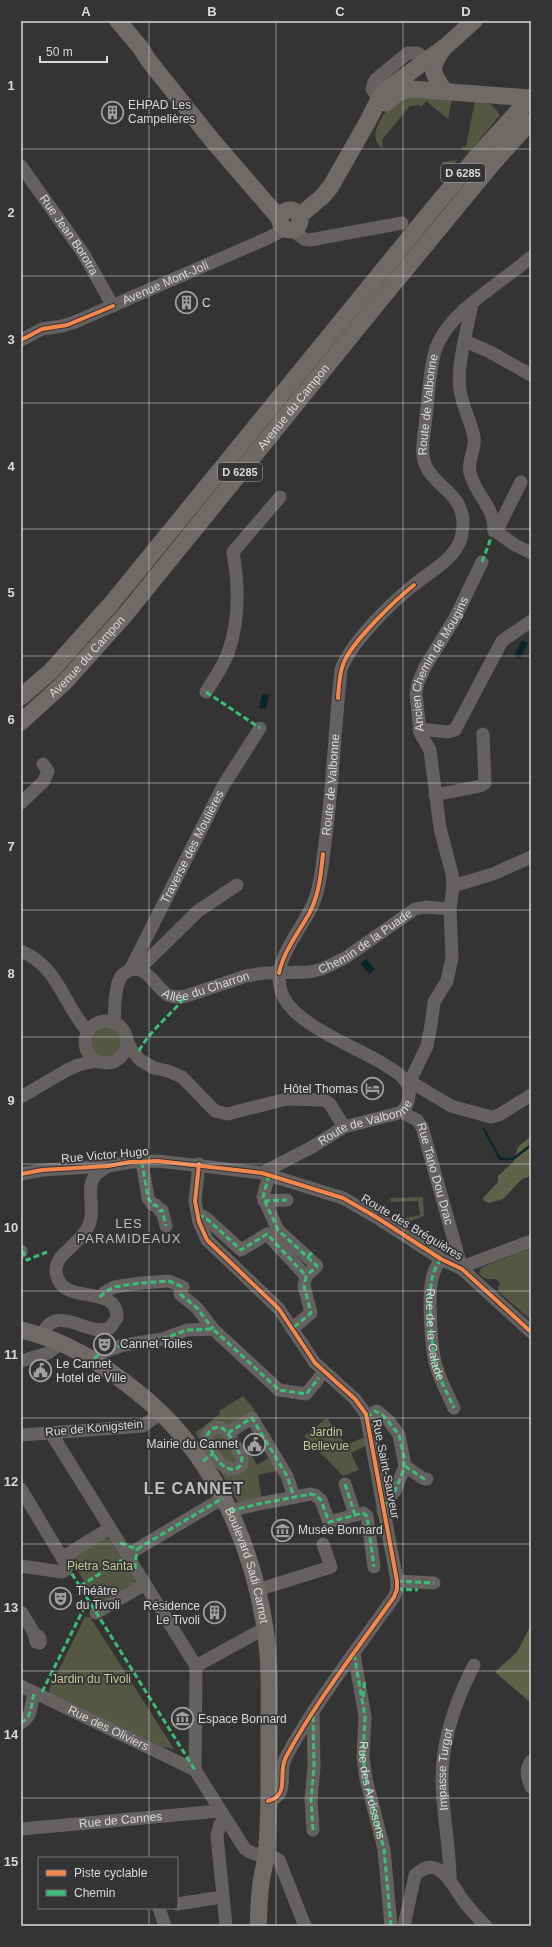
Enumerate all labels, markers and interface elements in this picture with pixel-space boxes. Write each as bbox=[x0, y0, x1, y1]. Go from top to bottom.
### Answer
text: A bbox=[81, 4, 91, 19]
text: B bbox=[207, 4, 217, 19]
text: C bbox=[335, 4, 345, 19]
text: D bbox=[461, 4, 471, 19]
scale bar bbox=[40, 38, 107, 64]
text: 50 m bbox=[46, 45, 73, 59]
text: 1 bbox=[7, 78, 15, 93]
place label: EHPAD Les Campelières bbox=[128, 98, 195, 126]
building icon: EHPAD Les Campelières bbox=[99, 99, 125, 125]
road number: D 6285 bbox=[441, 164, 485, 182]
street label: Rue Jean Borotra bbox=[37, 192, 101, 278]
text: 2 bbox=[7, 205, 15, 220]
street label: Avenue Mont-Joli bbox=[120, 258, 211, 308]
building icon: C bbox=[174, 290, 200, 316]
place label: C bbox=[202, 296, 211, 310]
text: 3 bbox=[7, 332, 15, 347]
street label: Route de Valbonne bbox=[416, 352, 441, 456]
street label: Avenue du Campon bbox=[255, 361, 332, 453]
text: 4 bbox=[7, 459, 15, 474]
road number: D 6285 bbox=[218, 463, 262, 481]
text: 5 bbox=[7, 585, 15, 600]
street label: Ancien Chemin de Mougins bbox=[409, 594, 471, 732]
street label: Avenue du Campon bbox=[46, 613, 128, 700]
text: 6 bbox=[7, 712, 15, 727]
street label: Route de Valbonne bbox=[319, 733, 342, 836]
street label: Traverse des Moulières bbox=[158, 788, 227, 906]
text: 7 bbox=[7, 839, 15, 854]
street label: Chemin de la Puade bbox=[316, 906, 415, 977]
text: 8 bbox=[7, 966, 15, 981]
street label: Allée du Charron bbox=[159, 968, 251, 1004]
hotel icon: Hôtel Thomas bbox=[360, 1076, 386, 1102]
place label: Hôtel Thomas bbox=[284, 1082, 358, 1096]
text: 9 bbox=[7, 1093, 15, 1108]
street label: Route de Valbonne bbox=[316, 1098, 415, 1148]
street label: Rue Tano Dou Drac bbox=[414, 1121, 456, 1226]
street label: Rue Victor Hugo bbox=[61, 1144, 150, 1166]
street label: Route des Bréguières bbox=[359, 1191, 465, 1263]
district label: LES PARAMIDEAUX bbox=[77, 1216, 181, 1246]
text: 10 bbox=[4, 1220, 18, 1235]
street label: Rue de la Calade bbox=[423, 1288, 448, 1383]
theatre icon: Cannet Toiles bbox=[91, 1331, 117, 1357]
place label: Cannet Toiles bbox=[120, 1337, 193, 1351]
text: 11 bbox=[4, 1347, 18, 1362]
place label: Le Cannet Hotel de Ville bbox=[56, 1357, 127, 1385]
public building icon: Le Cannet Hotel de Ville bbox=[28, 1358, 54, 1384]
street label: Rue de Königstein bbox=[45, 1417, 143, 1439]
street label: Rue Saint-Sauveur bbox=[369, 1418, 403, 1520]
park label: Jardin Bellevue bbox=[303, 1425, 349, 1453]
public building icon: Mairie du Cannet bbox=[241, 1431, 267, 1457]
place label: Mairie du Cannet bbox=[147, 1437, 239, 1451]
text: 12 bbox=[4, 1474, 18, 1489]
district label: LE CANNET bbox=[144, 1480, 244, 1497]
street label: Boulevard Sadi Carnot bbox=[222, 1505, 271, 1625]
museum icon: Musée Bonnard bbox=[269, 1517, 295, 1543]
place label: Musée Bonnard bbox=[298, 1523, 383, 1537]
park label: Pietra Santa bbox=[67, 1559, 133, 1573]
place label: Théâtre du Tivoli bbox=[76, 1584, 120, 1612]
theatre icon: Théâtre du Tivoli bbox=[47, 1585, 73, 1611]
place label: Résidence Le Tivoli bbox=[143, 1599, 200, 1627]
text: 13 bbox=[4, 1600, 18, 1615]
building icon: Résidence Le Tivoli bbox=[202, 1600, 228, 1626]
park label: Jardin du Tivoli bbox=[51, 1672, 131, 1686]
street label: Rue des Oliviers bbox=[66, 1703, 151, 1754]
museum icon: Espace Bonnard bbox=[170, 1706, 196, 1732]
place label: Espace Bonnard bbox=[198, 1712, 287, 1726]
street label: Impasse Turgot bbox=[435, 1726, 456, 1811]
text: 14 bbox=[4, 1727, 19, 1742]
street label: Rue des Ardissons bbox=[356, 1741, 388, 1841]
street label: Rue de Cannes bbox=[78, 1809, 163, 1831]
text: 15 bbox=[4, 1854, 18, 1869]
legend bbox=[38, 1857, 178, 1909]
text: Piste cyclable bbox=[74, 1866, 148, 1880]
text: Chemin bbox=[74, 1886, 115, 1900]

